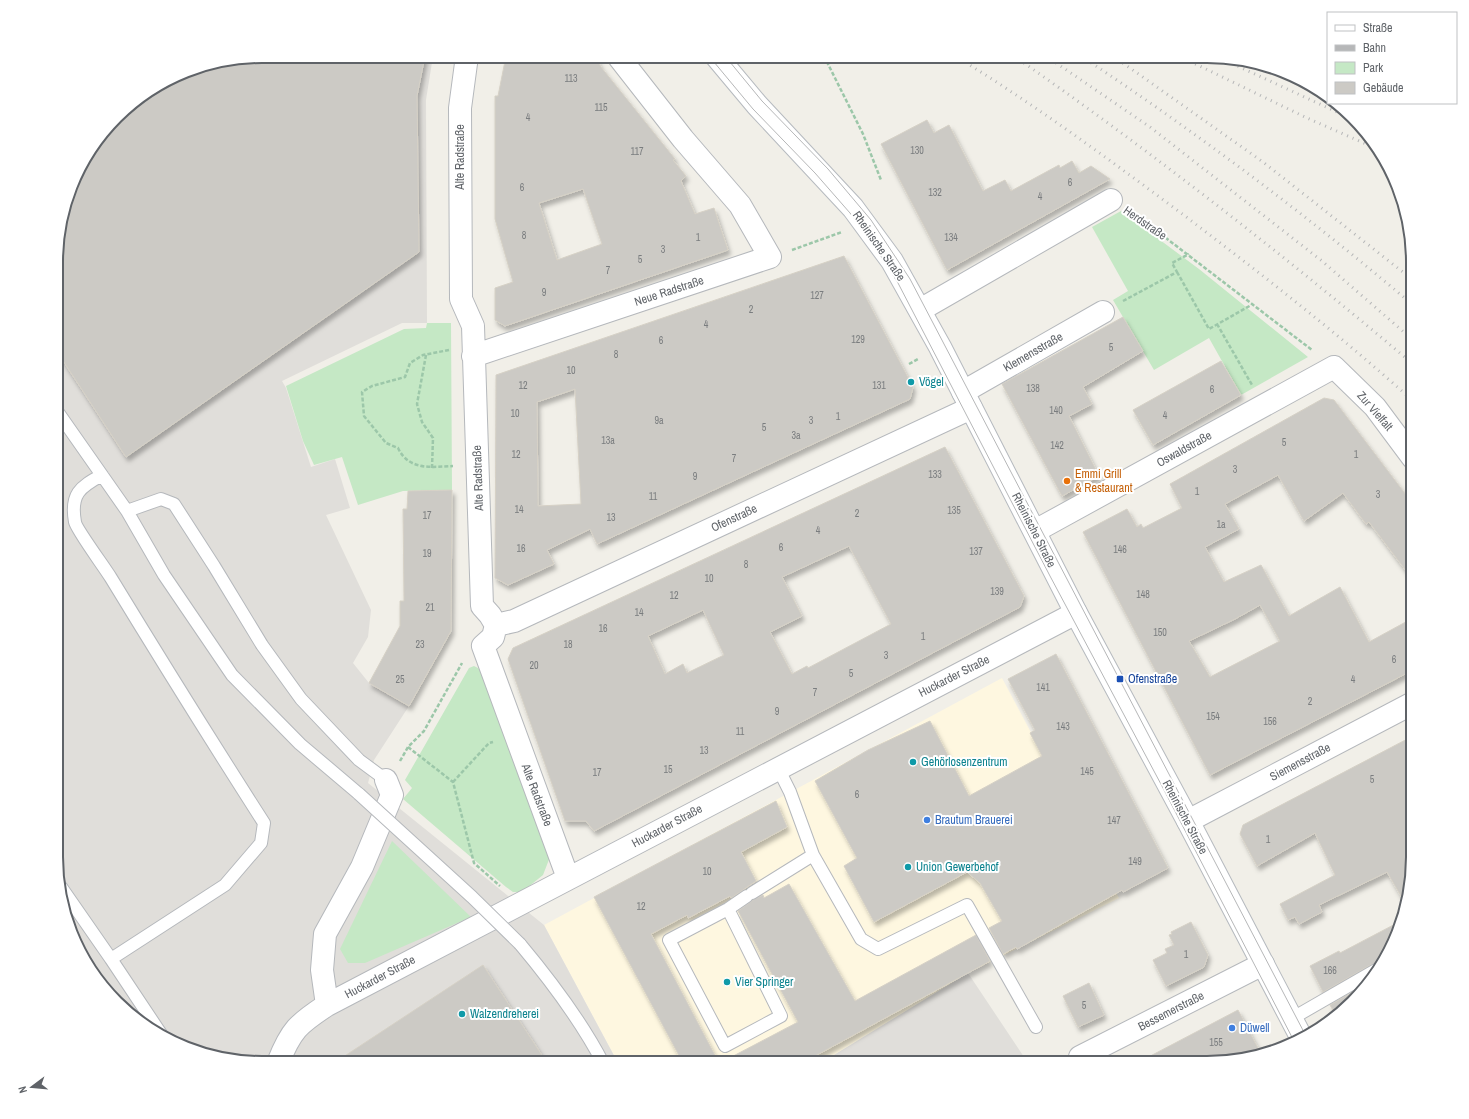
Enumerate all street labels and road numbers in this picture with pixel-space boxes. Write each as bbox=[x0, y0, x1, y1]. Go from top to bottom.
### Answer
street label: Alte Radstraße bbox=[452, 124, 468, 191]
street label: Herdstraße bbox=[1120, 202, 1170, 244]
street label: Rheinische Straße bbox=[849, 208, 909, 284]
street label: Neue Radstraße bbox=[632, 272, 706, 310]
street label: Klemensstraße bbox=[1000, 329, 1066, 375]
street label: Zur Vielfalt bbox=[1353, 388, 1397, 434]
street label: Oswaldstraße bbox=[1154, 427, 1214, 471]
street label: Alte Radstraße bbox=[469, 445, 487, 512]
street label: Rheinische Straße bbox=[1008, 490, 1060, 570]
street label: Ofenstraße bbox=[708, 500, 760, 536]
street label: Huckarder Straße bbox=[916, 651, 992, 701]
street label: Siemensstraße bbox=[1267, 739, 1333, 785]
street label: Alte Radstraße bbox=[517, 761, 556, 829]
street label: Rheinische Straße bbox=[1159, 777, 1211, 857]
street label: Huckarder Straße bbox=[629, 801, 705, 851]
street label: Huckarder Straße bbox=[342, 952, 418, 1002]
street label: Bessemerstraße bbox=[1135, 987, 1207, 1035]

